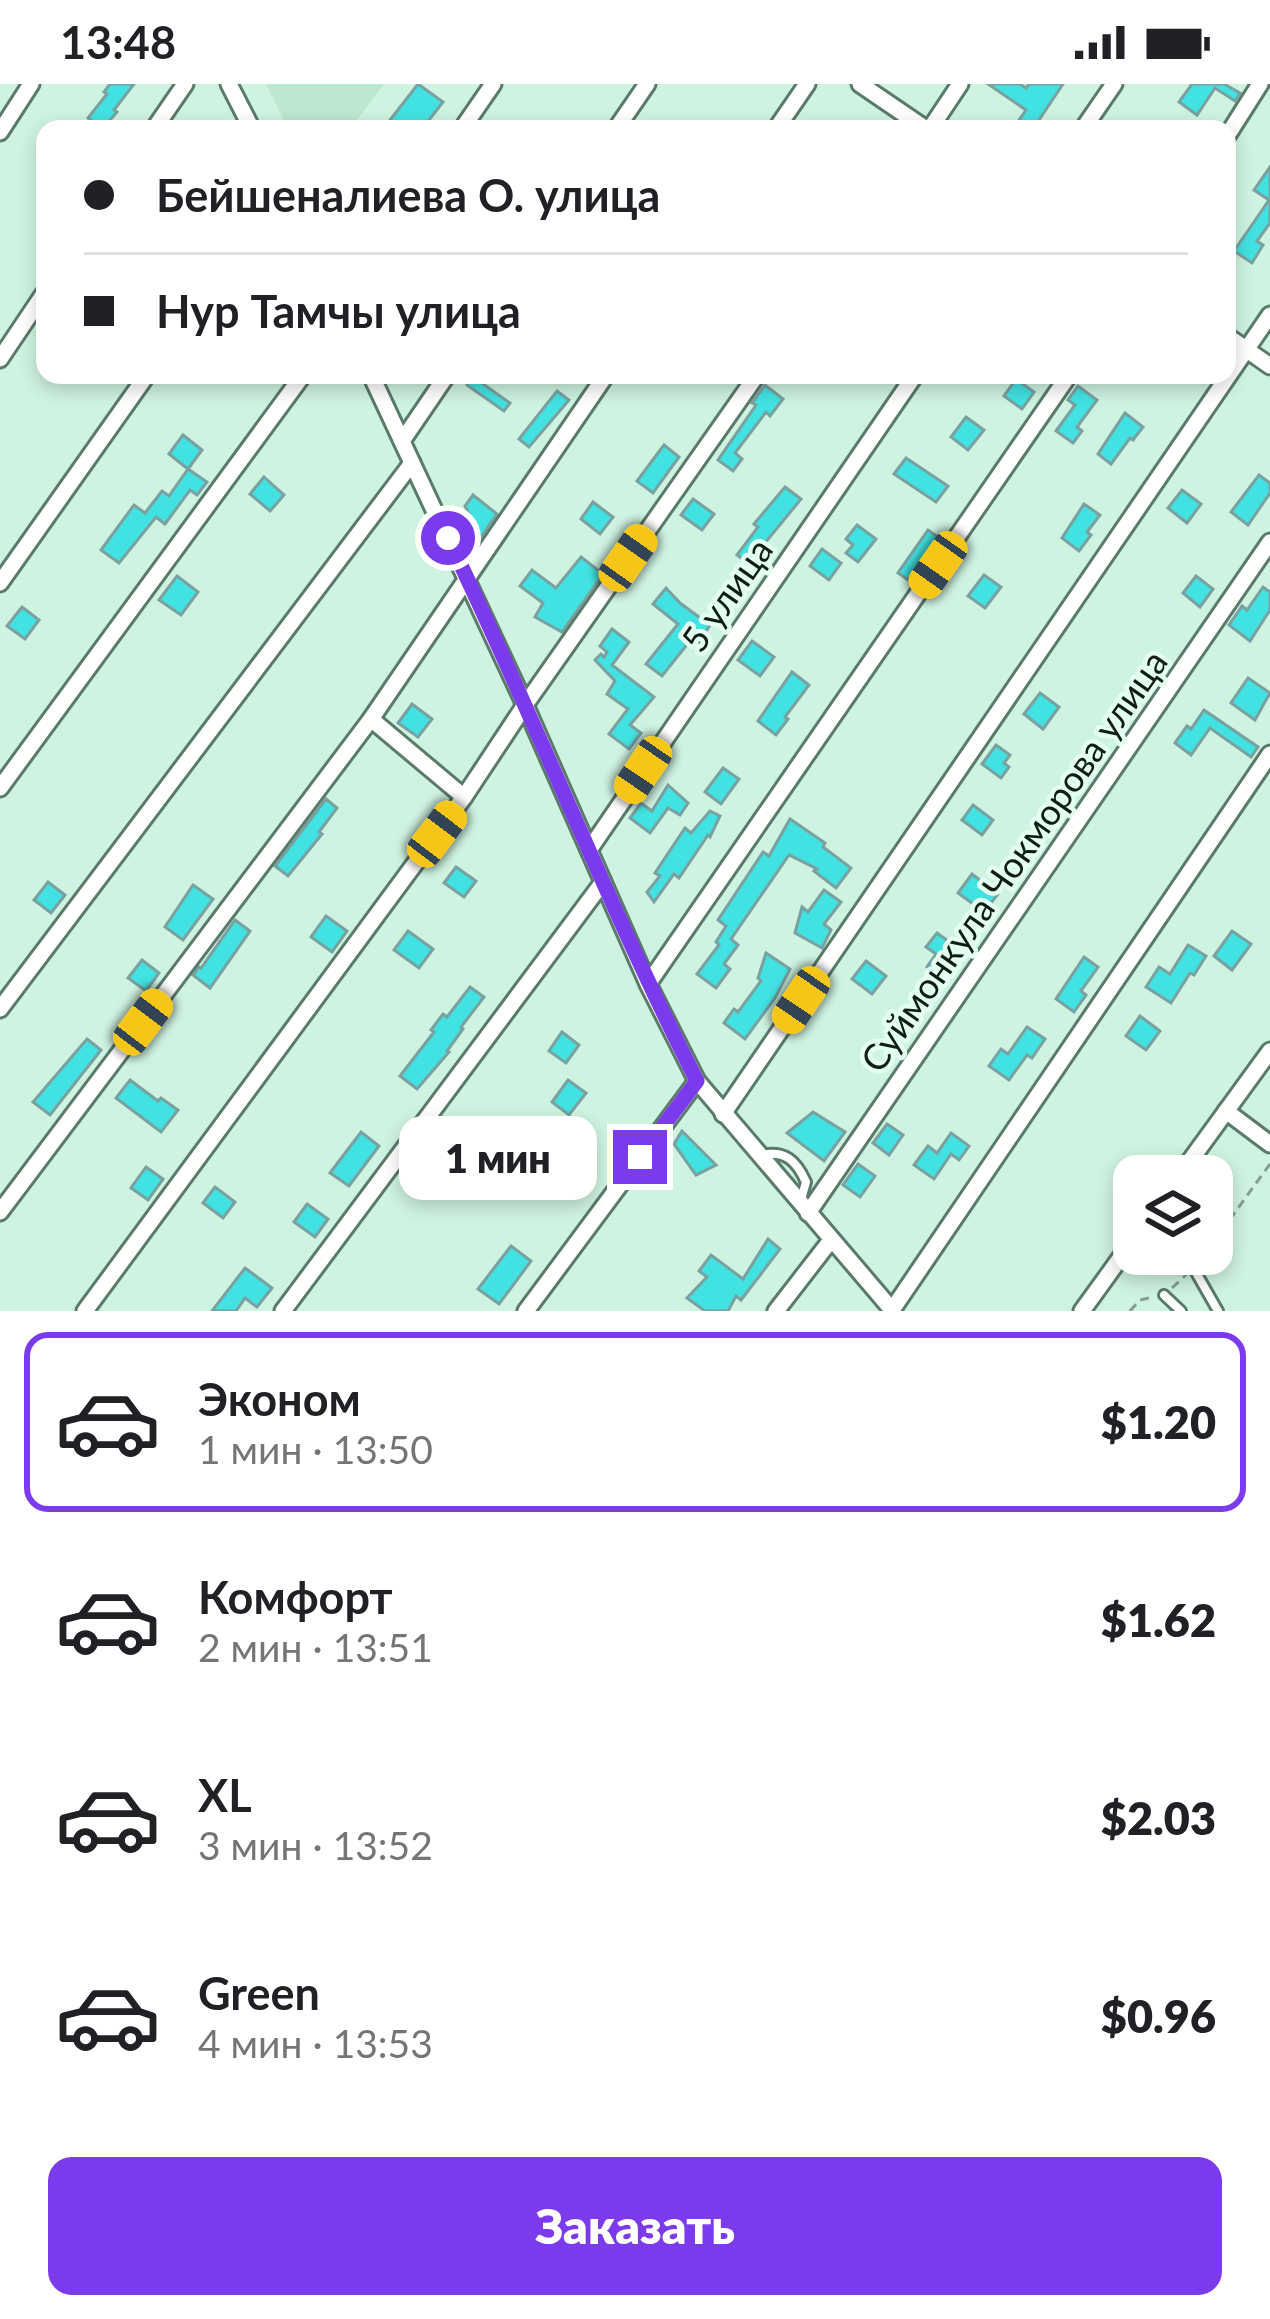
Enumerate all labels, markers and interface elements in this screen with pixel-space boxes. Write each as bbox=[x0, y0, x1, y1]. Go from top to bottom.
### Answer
text: 13:48 bbox=[60, 15, 176, 69]
text: Бейшеналиева О. улица bbox=[156, 168, 660, 222]
text: Нур Тамчы улица bbox=[156, 284, 521, 338]
route start bbox=[421, 511, 475, 565]
car bbox=[593, 518, 663, 598]
car bbox=[903, 525, 973, 605]
street label: 5 улица bbox=[671, 529, 781, 660]
street label: Суймонкула Чокморова улица bbox=[850, 641, 1176, 1080]
car bbox=[608, 730, 678, 810]
car bbox=[401, 794, 473, 874]
car bbox=[766, 960, 836, 1040]
car bbox=[107, 982, 179, 1062]
callout: 1 мин bbox=[400, 1115, 598, 1199]
route end bbox=[613, 1130, 667, 1184]
text: 1 мин bbox=[445, 1135, 551, 1181]
map controls bbox=[1113, 1155, 1233, 1275]
button: layers bbox=[1113, 1155, 1233, 1275]
icon: car bbox=[54, 1368, 162, 1476]
text: Эконом bbox=[198, 1372, 361, 1426]
text: $1.20 bbox=[1101, 1395, 1216, 1449]
text: 1 мин · 13:50 bbox=[198, 1426, 433, 1472]
icon: car bbox=[54, 1566, 162, 1674]
text: Комфорт bbox=[198, 1570, 393, 1624]
text: $1.62 bbox=[1101, 1593, 1216, 1647]
text: 2 мин · 13:51 bbox=[198, 1624, 433, 1670]
icon: car bbox=[54, 1764, 162, 1872]
text: XL bbox=[198, 1768, 252, 1822]
text: $2.03 bbox=[1101, 1791, 1216, 1845]
text: 3 мин · 13:52 bbox=[198, 1822, 433, 1868]
icon: car bbox=[54, 1962, 162, 2070]
text: Green bbox=[198, 1966, 320, 2020]
text: $0.96 bbox=[1101, 1989, 1216, 2043]
text: 4 мин · 13:53 bbox=[198, 2020, 433, 2066]
button: Заказать bbox=[48, 2157, 1222, 2295]

